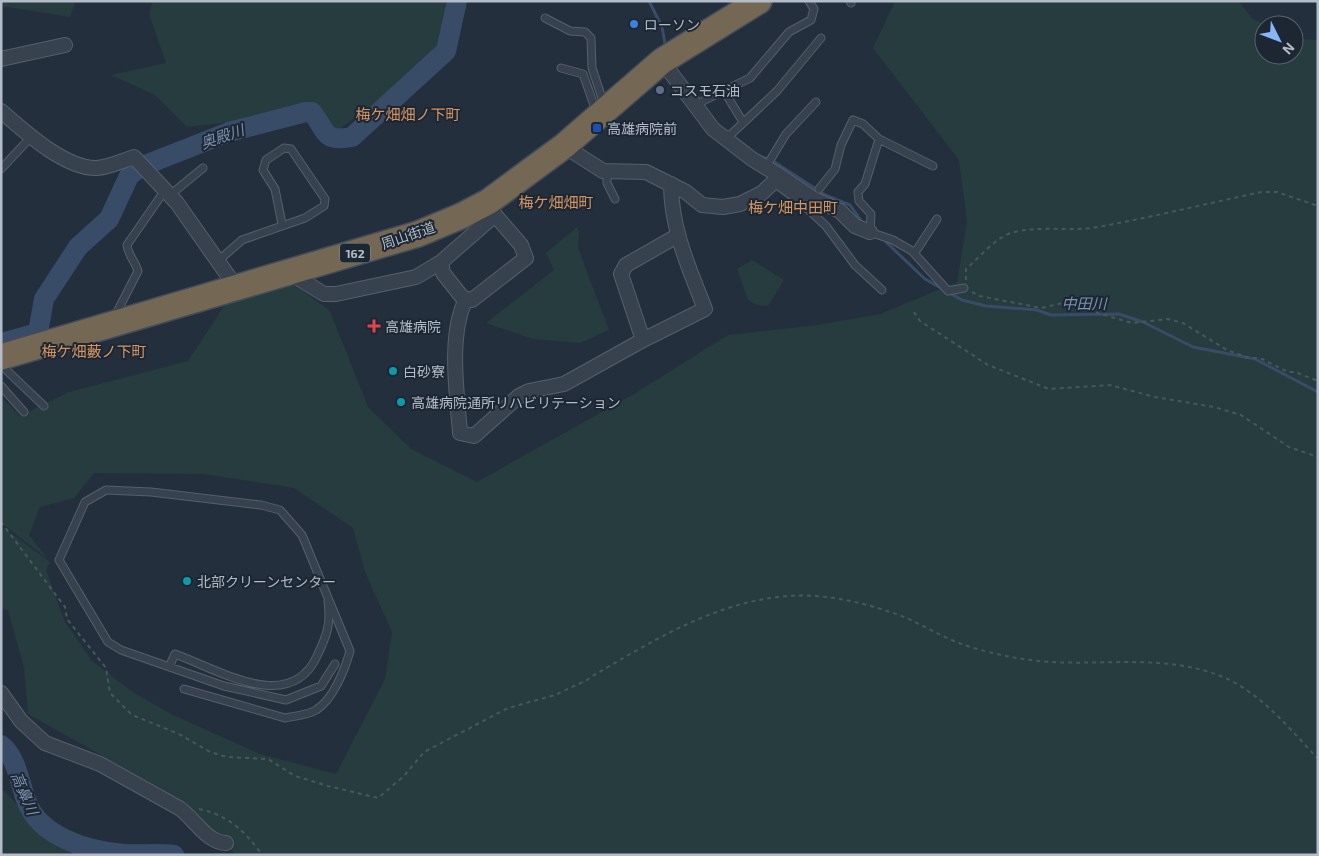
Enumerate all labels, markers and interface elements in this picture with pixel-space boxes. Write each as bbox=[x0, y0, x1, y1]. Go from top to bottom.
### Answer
north arrow bbox=[1254, 15, 1304, 65]
place label: ローソン bbox=[644, 16, 700, 33]
marker: ローソン bbox=[628, 18, 640, 30]
text: N bbox=[1279, 40, 1299, 58]
place label: コスモ石油 bbox=[670, 82, 740, 99]
marker: コスモ石油 bbox=[654, 84, 666, 96]
district label: 梅ケ畑畑ノ下町 bbox=[355, 105, 461, 123]
water label: 奥殿川 bbox=[198, 120, 248, 152]
place label: 高雄病院前 bbox=[607, 120, 677, 137]
marker: 高雄病院前 bbox=[591, 122, 603, 134]
district label: 梅ケ畑畑町 bbox=[518, 193, 594, 211]
district label: 梅ケ畑中田町 bbox=[748, 198, 838, 216]
street label: 周山街道 bbox=[379, 218, 437, 252]
road number: 162 bbox=[340, 244, 370, 262]
water label: 中田川 bbox=[1061, 294, 1108, 312]
place label: 高雄病院 bbox=[385, 318, 441, 335]
marker: 高雄病院 bbox=[367, 319, 381, 333]
district label: 梅ケ畑藪ノ下町 bbox=[41, 342, 147, 360]
place label: 白砂寮 bbox=[403, 363, 445, 380]
marker: 白砂寮 bbox=[387, 365, 399, 377]
place label: 高雄病院通所リハビリテーション bbox=[411, 394, 621, 411]
marker: 高雄病院通所リハビリテーション bbox=[395, 396, 407, 408]
place label: 北部クリーンセンター bbox=[197, 573, 336, 590]
marker: 北部クリーンセンター bbox=[181, 575, 193, 587]
water label: 高鼻川 bbox=[8, 769, 43, 819]

